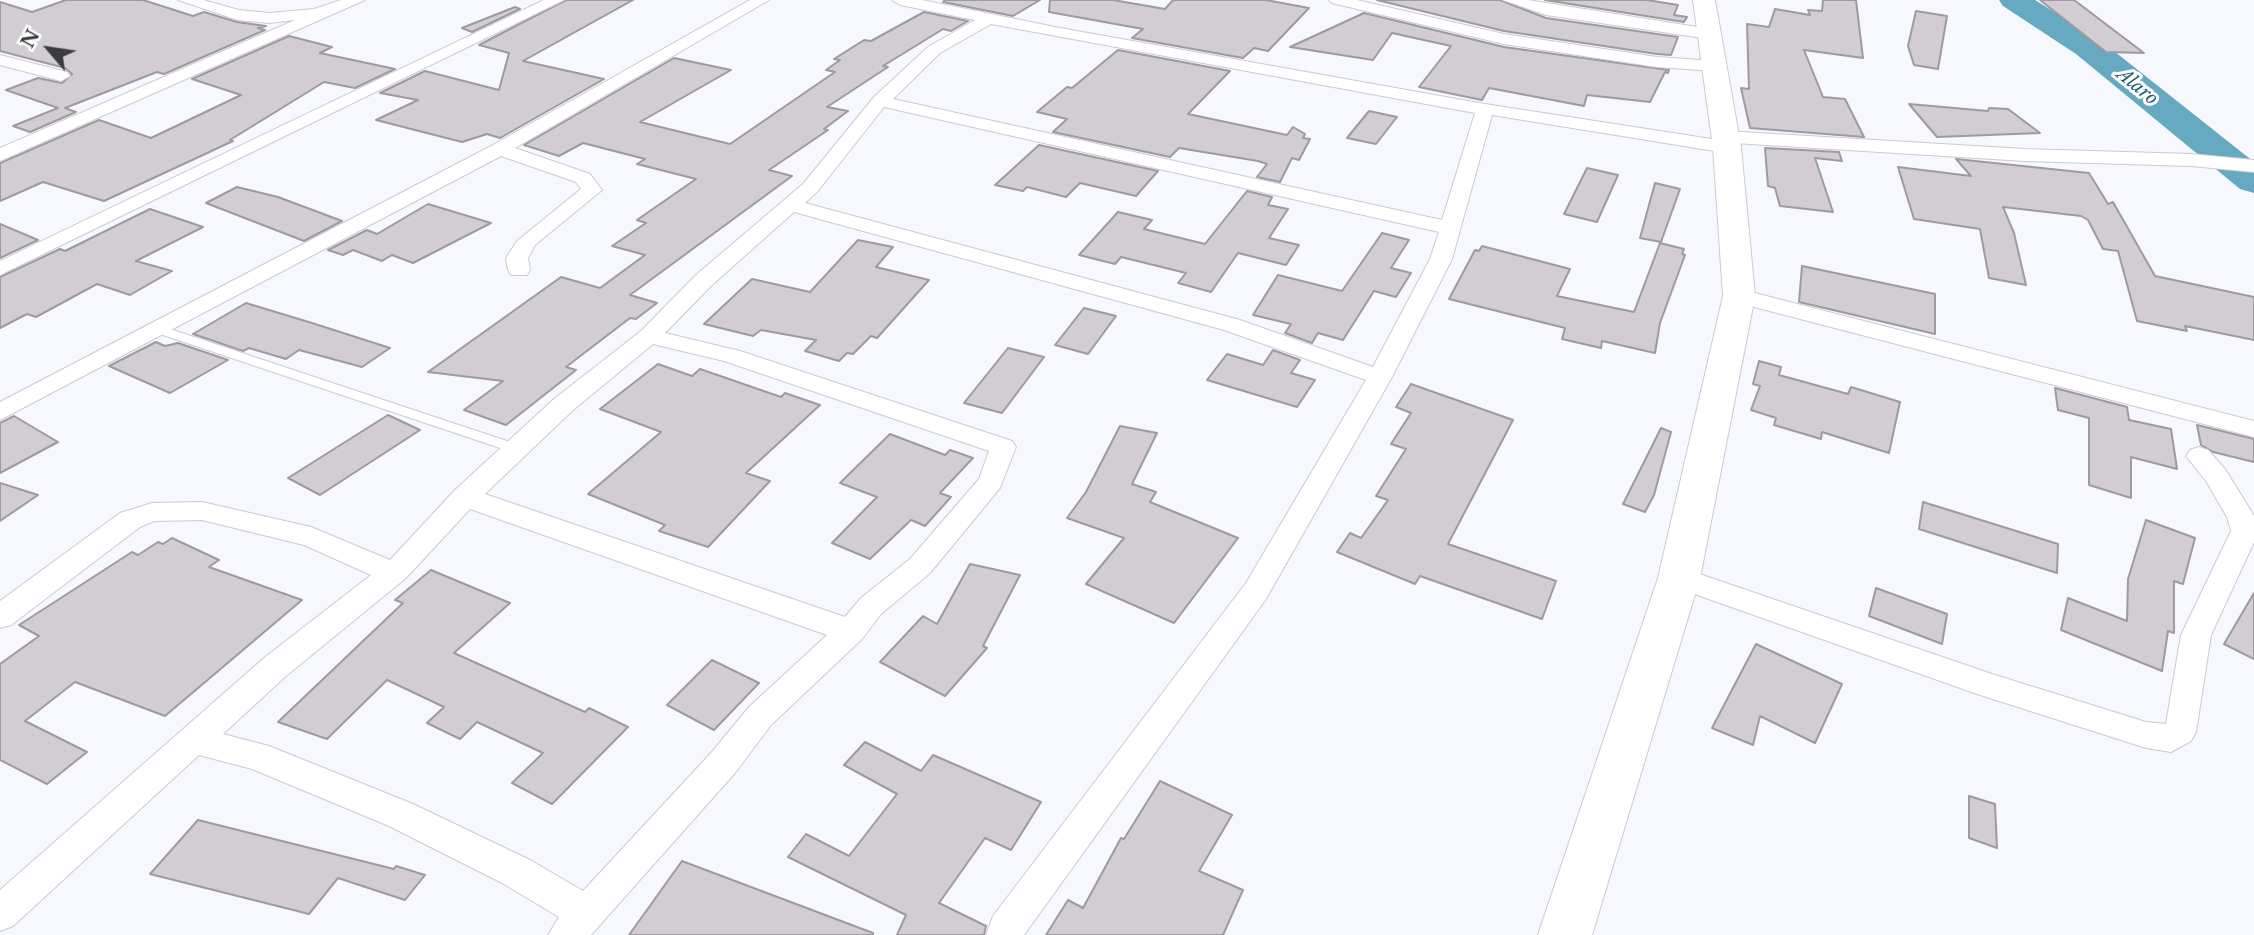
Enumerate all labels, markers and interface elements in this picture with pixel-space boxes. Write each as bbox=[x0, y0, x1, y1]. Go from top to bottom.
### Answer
north arrow bbox=[14, 14, 84, 84]
text: N bbox=[16, 25, 45, 52]
water label: Alaro bbox=[2112, 64, 2162, 110]

